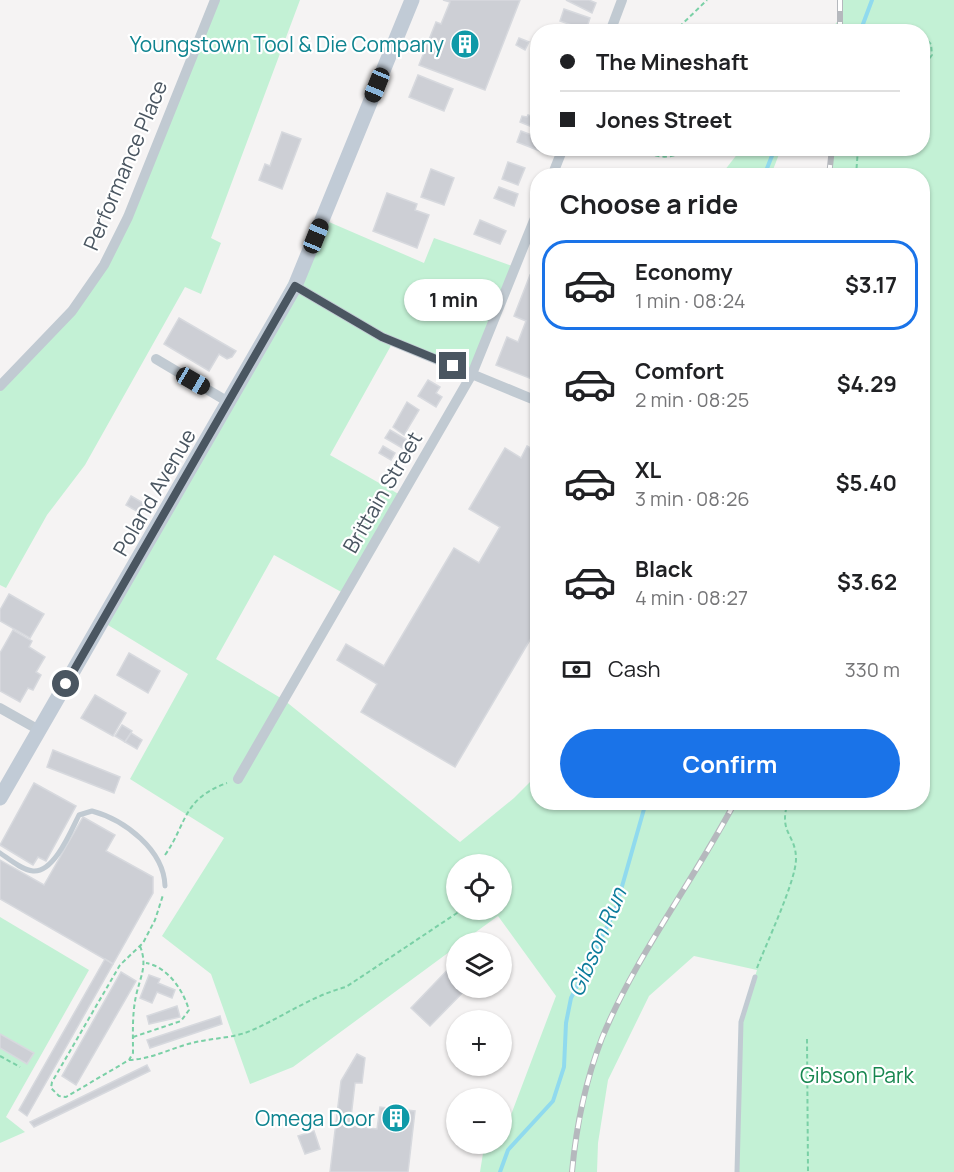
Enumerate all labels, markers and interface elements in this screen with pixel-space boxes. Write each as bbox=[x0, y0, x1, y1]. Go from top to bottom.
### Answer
building icon: Youngstown Tool & Die Company bbox=[449, 28, 481, 60]
place label: Youngstown Tool & Die Company bbox=[130, 30, 444, 58]
text: The Mineshaft bbox=[596, 47, 749, 77]
car bbox=[362, 65, 392, 105]
street label: Performance Place bbox=[77, 76, 173, 254]
text: Jones Street bbox=[596, 105, 732, 135]
text: Choose a ride bbox=[560, 185, 738, 222]
car bbox=[301, 216, 331, 256]
text: Economy bbox=[635, 257, 733, 287]
icon: car bbox=[563, 258, 617, 312]
text: $3.17 bbox=[845, 270, 897, 300]
callout: 1 min bbox=[404, 279, 502, 321]
text: 1 min bbox=[429, 286, 478, 313]
text: 1 min · 08:24 bbox=[635, 287, 745, 314]
route end bbox=[439, 352, 466, 379]
text: Comfort bbox=[635, 356, 724, 386]
icon: car bbox=[563, 357, 617, 411]
car bbox=[173, 364, 213, 398]
text: $4.29 bbox=[837, 369, 897, 399]
text: 2 min · 08:25 bbox=[635, 386, 749, 413]
street label: Poland Avenue bbox=[106, 423, 202, 561]
street label: Brittain Street bbox=[336, 426, 428, 558]
text: XL bbox=[635, 455, 661, 485]
icon: car bbox=[563, 456, 617, 510]
text: $5.40 bbox=[836, 468, 897, 498]
text: 3 min · 08:26 bbox=[635, 485, 750, 512]
text: Black bbox=[635, 554, 692, 584]
icon: car bbox=[563, 555, 617, 609]
text: $3.62 bbox=[837, 567, 897, 597]
text: 4 min · 08:27 bbox=[635, 584, 748, 611]
icon: cash bbox=[560, 653, 593, 686]
text: Cash bbox=[608, 654, 661, 684]
text: 330 m bbox=[845, 656, 900, 683]
route start bbox=[52, 670, 79, 697]
button: Confirm bbox=[560, 729, 900, 798]
map controls bbox=[446, 854, 512, 1154]
button: locate bbox=[446, 854, 512, 920]
water label: Gibson Run bbox=[561, 882, 634, 1001]
button: layers bbox=[446, 932, 512, 998]
button: + bbox=[446, 1010, 512, 1076]
park label: Gibson Park bbox=[800, 1061, 915, 1089]
button: − bbox=[446, 1088, 512, 1154]
building icon: Omega Door bbox=[380, 1102, 412, 1134]
place label: Omega Door bbox=[255, 1104, 375, 1132]

